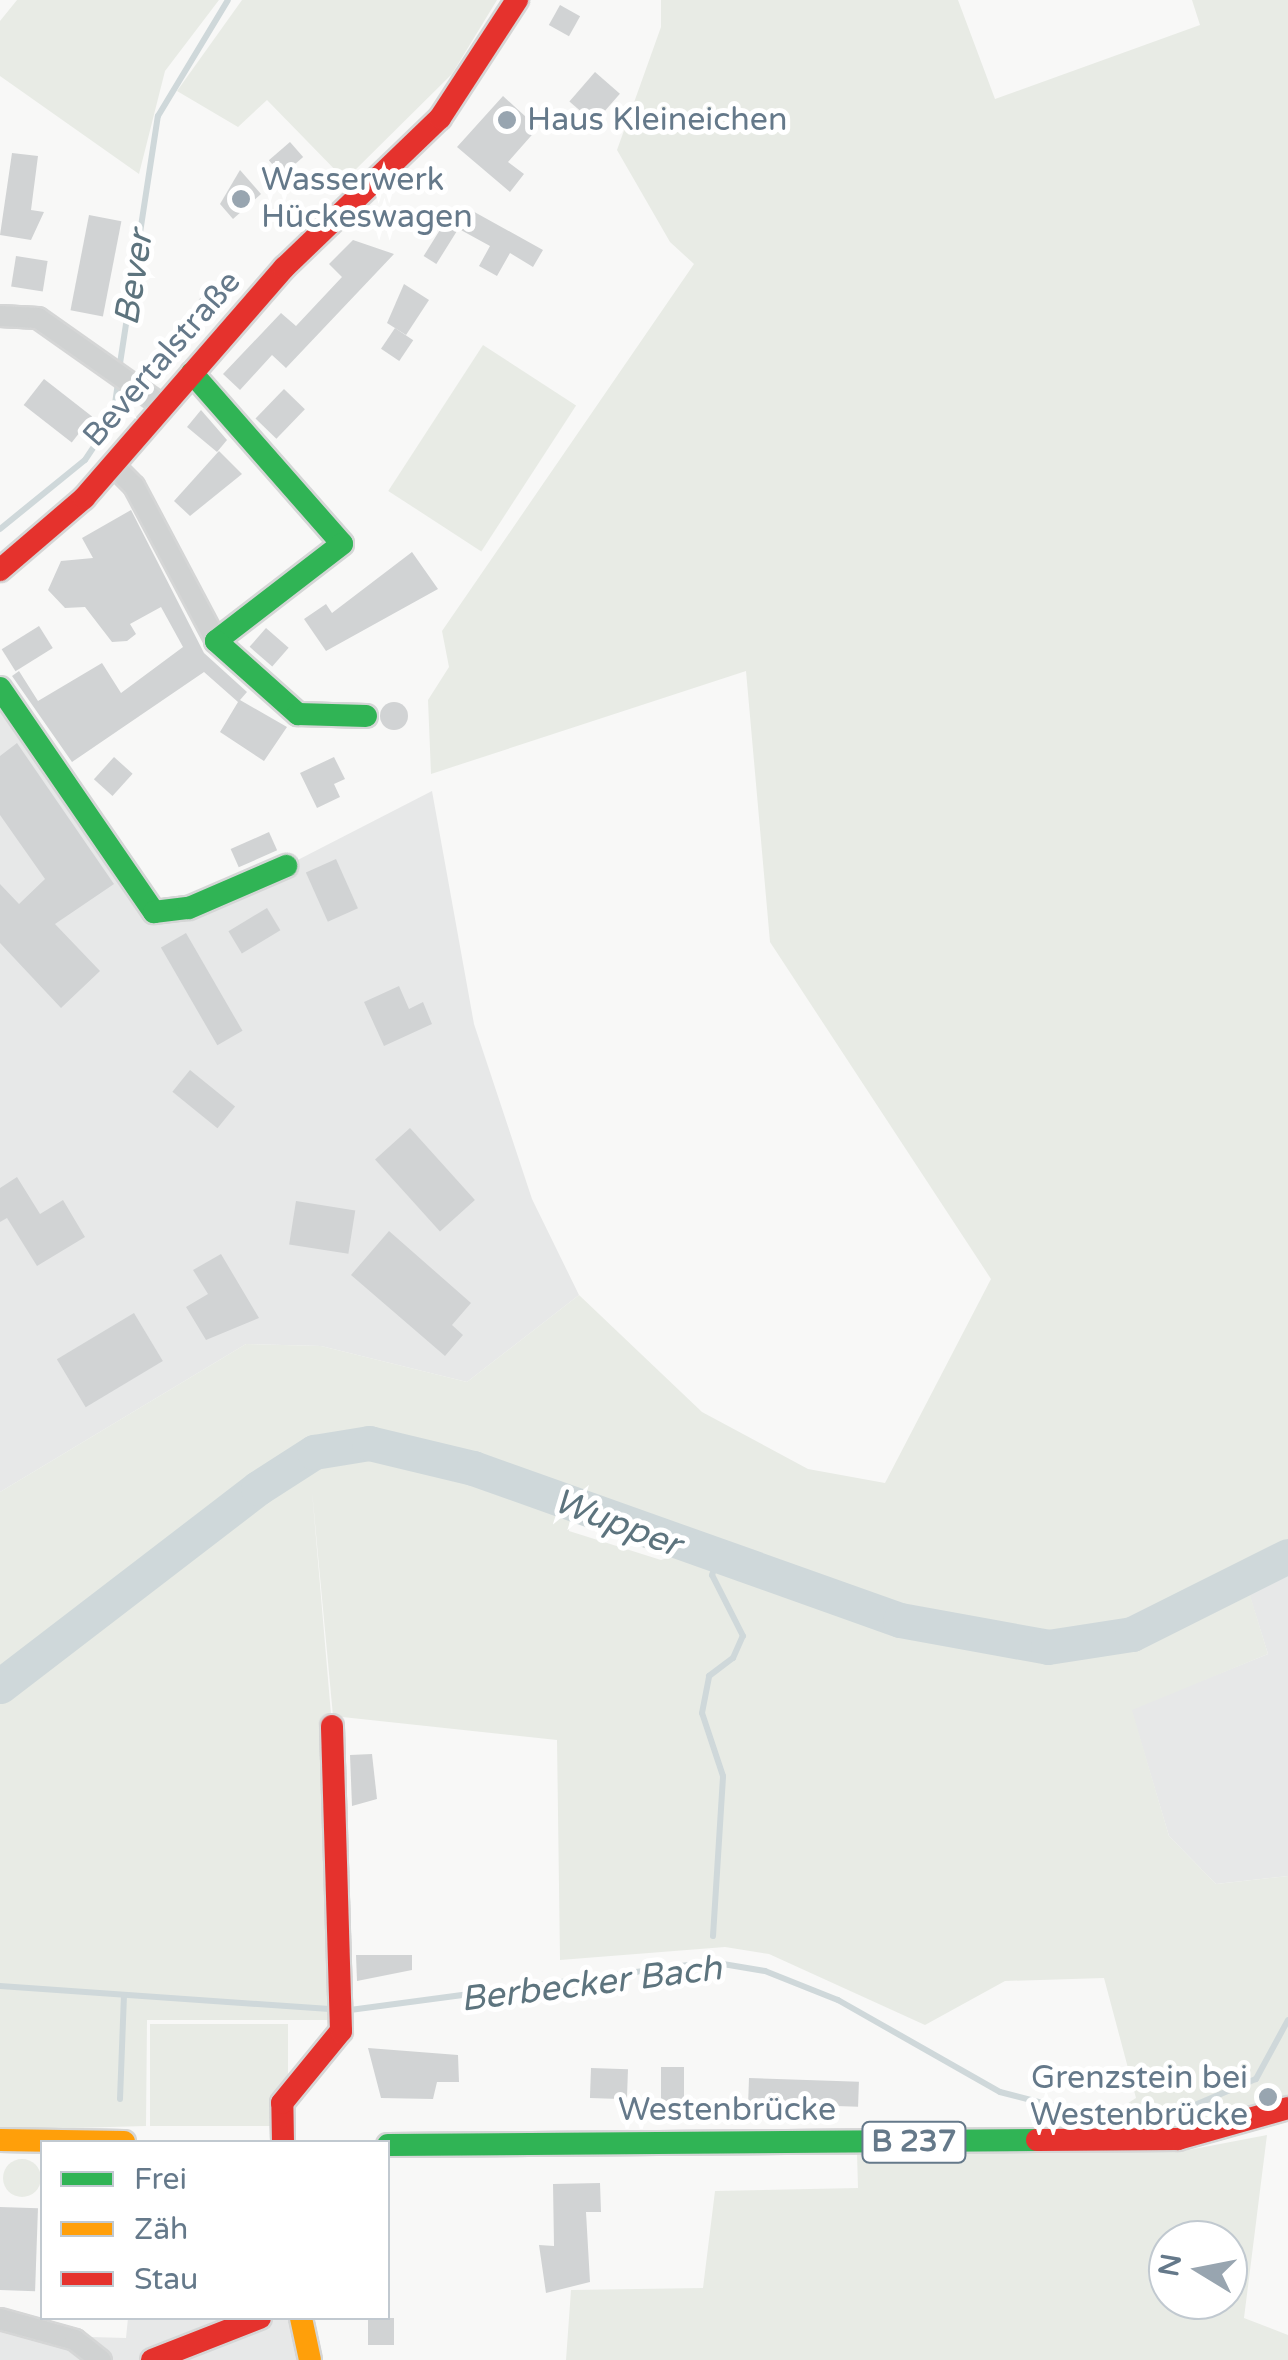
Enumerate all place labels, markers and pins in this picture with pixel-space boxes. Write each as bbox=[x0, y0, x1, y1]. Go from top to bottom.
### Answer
place label: Haus Kleineichen bbox=[527, 101, 787, 139]
marker: Haus Kleineichen bbox=[496, 109, 518, 131]
place label: Wasserwerk Hückeswagen bbox=[261, 162, 473, 237]
marker: Wasserwerk Hückeswagen bbox=[230, 188, 252, 210]
place label: Grenzstein bei Westenbrücke bbox=[1030, 2060, 1248, 2135]
marker: Grenzstein bei Westenbrücke bbox=[1257, 2086, 1279, 2108]

